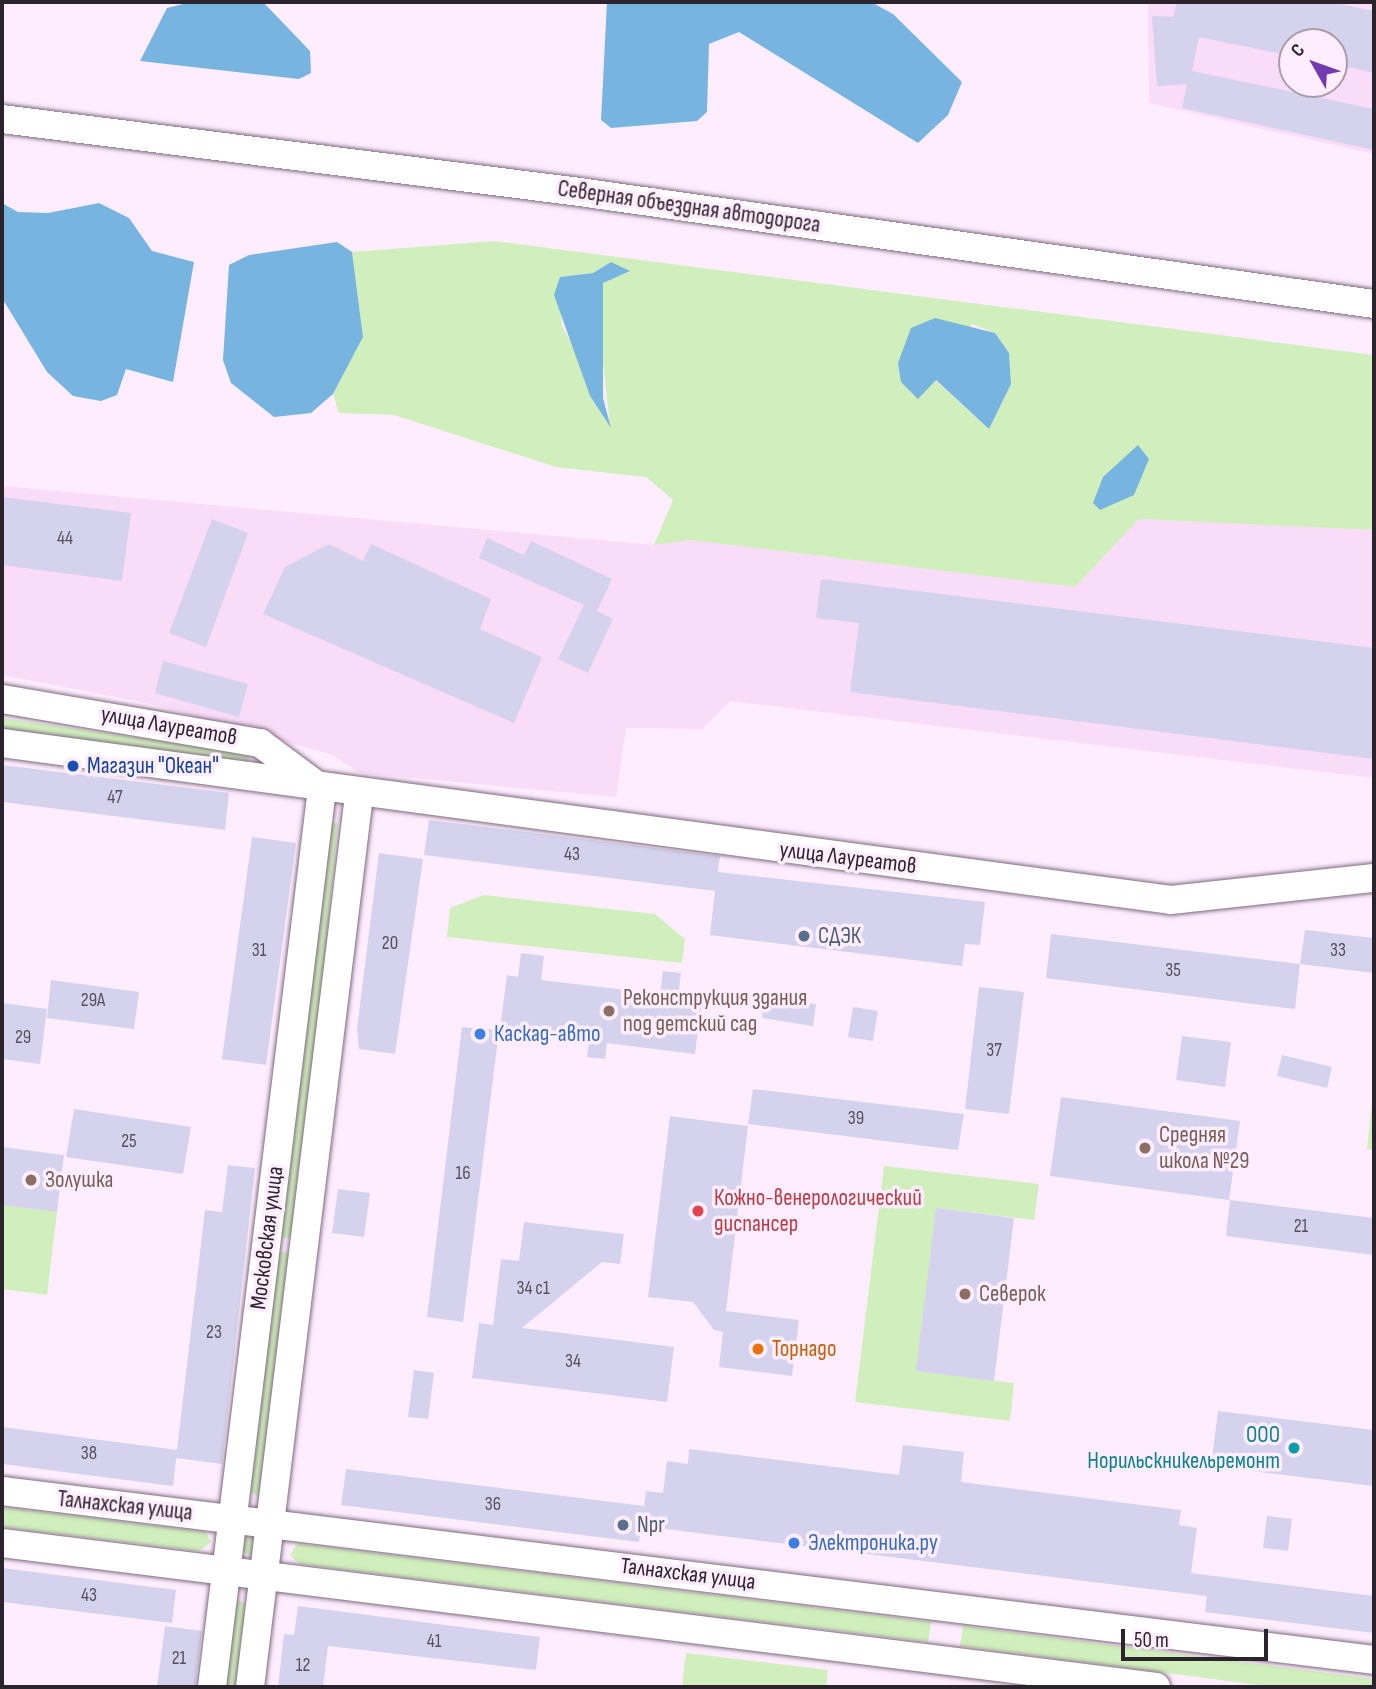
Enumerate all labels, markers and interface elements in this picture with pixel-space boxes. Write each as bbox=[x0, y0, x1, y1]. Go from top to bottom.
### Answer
north arrow bbox=[1278, 28, 1348, 98]
text: С bbox=[1286, 39, 1310, 62]
street label: Северная объездная автодорога bbox=[556, 175, 822, 239]
house number: 44 bbox=[57, 528, 73, 550]
street label: улица Лауреатов bbox=[99, 700, 239, 752]
place label: Магазин "Океан" bbox=[87, 752, 219, 780]
marker: Магазин "Океан" bbox=[65, 758, 81, 774]
house number: 47 bbox=[107, 787, 123, 809]
street label: улица Лауреатов bbox=[778, 836, 918, 880]
house number: 43 bbox=[564, 844, 580, 866]
place label: СДЭК bbox=[818, 922, 861, 950]
marker: СДЭК bbox=[796, 928, 812, 944]
house number: 20 bbox=[382, 933, 398, 955]
house number: 31 bbox=[252, 940, 266, 962]
house number: 33 bbox=[1330, 940, 1346, 962]
house number: 35 bbox=[1165, 960, 1181, 982]
place label: Реконструкция здания под детский сад bbox=[623, 984, 807, 1038]
house number: 29А bbox=[81, 990, 105, 1012]
marker: Реконструкция здания под детский сад bbox=[601, 1003, 617, 1019]
place label: Каскад-авто bbox=[494, 1020, 601, 1048]
marker: Каскад-авто bbox=[472, 1026, 488, 1042]
house number: 29 bbox=[15, 1027, 31, 1049]
house number: 37 bbox=[986, 1040, 1002, 1062]
house number: 39 bbox=[848, 1108, 864, 1130]
place label: Средняя школа №29 bbox=[1159, 1121, 1249, 1175]
house number: 25 bbox=[121, 1131, 137, 1153]
marker: Средняя школа №29 bbox=[1137, 1140, 1153, 1156]
house number: 16 bbox=[456, 1163, 470, 1185]
street label: Московская улица bbox=[245, 1165, 289, 1311]
place label: Золушка bbox=[45, 1166, 113, 1194]
marker: Золушка bbox=[23, 1172, 39, 1188]
place label: Кожно-венерологический диспансер bbox=[714, 1184, 922, 1238]
marker: Кожно-венерологический диспансер bbox=[688, 1201, 708, 1221]
house number: 21 bbox=[1294, 1216, 1308, 1238]
house number: 34 с1 bbox=[516, 1278, 550, 1300]
place label: Северок bbox=[979, 1280, 1046, 1308]
marker: Северок bbox=[957, 1286, 973, 1302]
house number: 23 bbox=[206, 1322, 222, 1344]
place label: Торнадо bbox=[772, 1335, 836, 1363]
marker: Торнадо bbox=[750, 1341, 766, 1357]
house number: 34 bbox=[565, 1351, 581, 1373]
place label: ООО Норильскникельремонт bbox=[1087, 1421, 1280, 1475]
marker: ООО Норильскникельремонт bbox=[1286, 1440, 1302, 1456]
house number: 38 bbox=[81, 1443, 97, 1465]
street label: Талнахская улица bbox=[56, 1485, 194, 1527]
house number: 36 bbox=[485, 1494, 501, 1516]
place label: Npr bbox=[637, 1511, 665, 1539]
marker: Npr bbox=[615, 1517, 631, 1533]
place label: Электроника.ру bbox=[808, 1529, 938, 1557]
marker: Электроника.ру bbox=[786, 1535, 802, 1551]
street label: Талнахская улица bbox=[619, 1552, 757, 1596]
house number: 43 bbox=[81, 1585, 97, 1607]
scale bar bbox=[1124, 1616, 1271, 1660]
text: 50 m bbox=[1134, 1628, 1169, 1653]
house number: 41 bbox=[427, 1631, 441, 1653]
house number: 21 bbox=[172, 1648, 186, 1670]
house number: 12 bbox=[296, 1655, 310, 1677]

